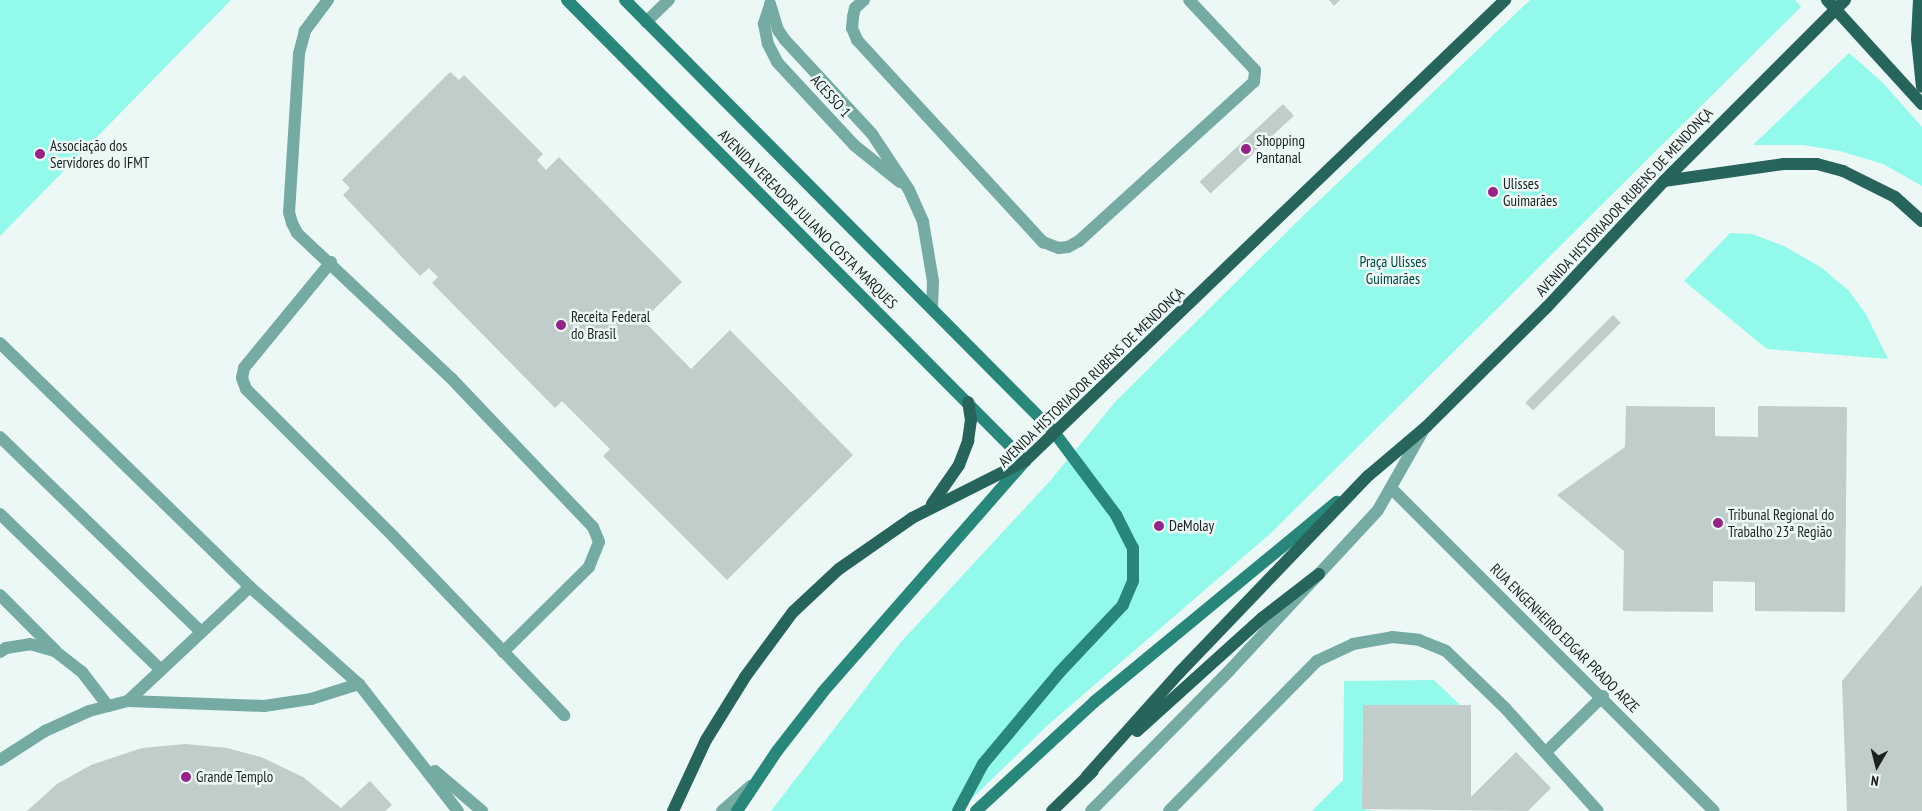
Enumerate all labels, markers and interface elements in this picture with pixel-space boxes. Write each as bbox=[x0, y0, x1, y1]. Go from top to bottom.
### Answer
street label: ACESSO 1 bbox=[807, 71, 855, 121]
street label: AVENIDA HISTORIADOR RUBENS DE MENDONÇA bbox=[1532, 104, 1716, 300]
street label: AVENIDA VEREADOR JULIANO COSTA MARQUES bbox=[714, 125, 902, 313]
place label: Shopping Pantanal bbox=[1256, 131, 1305, 166]
place label: Associação dos Servidores do IFMT bbox=[50, 136, 149, 171]
marker: Shopping Pantanal bbox=[1240, 143, 1252, 155]
marker: Associação dos Servidores do IFMT bbox=[34, 148, 46, 160]
place label: Ulisses Guimarães bbox=[1503, 174, 1557, 209]
marker: Ulisses Guimarães bbox=[1487, 186, 1499, 198]
park label: Praça Ulisses Guimarães bbox=[1360, 252, 1426, 287]
street label: AVENIDA HISTORIADOR RUBENS DE MENDONÇA bbox=[994, 283, 1188, 471]
place label: Receita Federal do Brasil bbox=[571, 307, 650, 342]
marker: Receita Federal do Brasil bbox=[555, 319, 567, 331]
place label: Tribunal Regional do Trabalho 23ª Região bbox=[1728, 505, 1834, 540]
place label: DeMolay bbox=[1169, 517, 1214, 535]
marker: Tribunal Regional do Trabalho 23ª Região bbox=[1712, 517, 1724, 529]
marker: DeMolay bbox=[1153, 520, 1165, 532]
street label: RUA ENGENHEIRO EDGAR PRADO ARZE bbox=[1486, 559, 1644, 717]
north arrow bbox=[1852, 741, 1902, 791]
place label: Grande Templo bbox=[196, 768, 274, 786]
marker: Grande Templo bbox=[180, 771, 192, 783]
text: N bbox=[1870, 771, 1880, 790]

